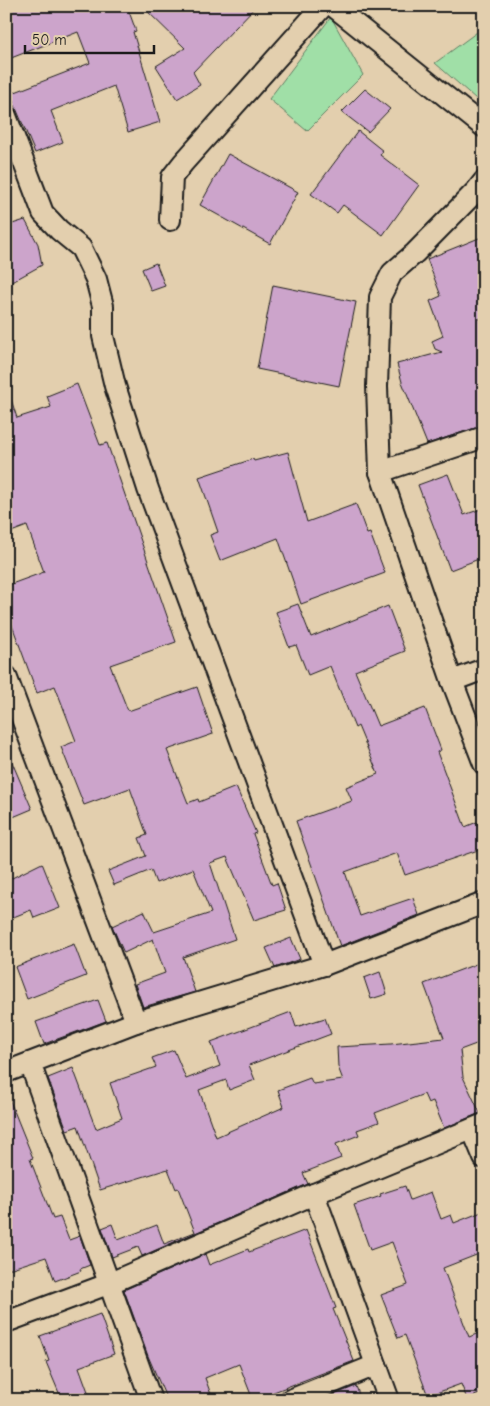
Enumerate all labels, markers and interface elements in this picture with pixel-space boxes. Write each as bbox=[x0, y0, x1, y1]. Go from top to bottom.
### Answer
scale bar bbox=[25, 22, 154, 54]
text: 50 m bbox=[32, 31, 67, 49]

